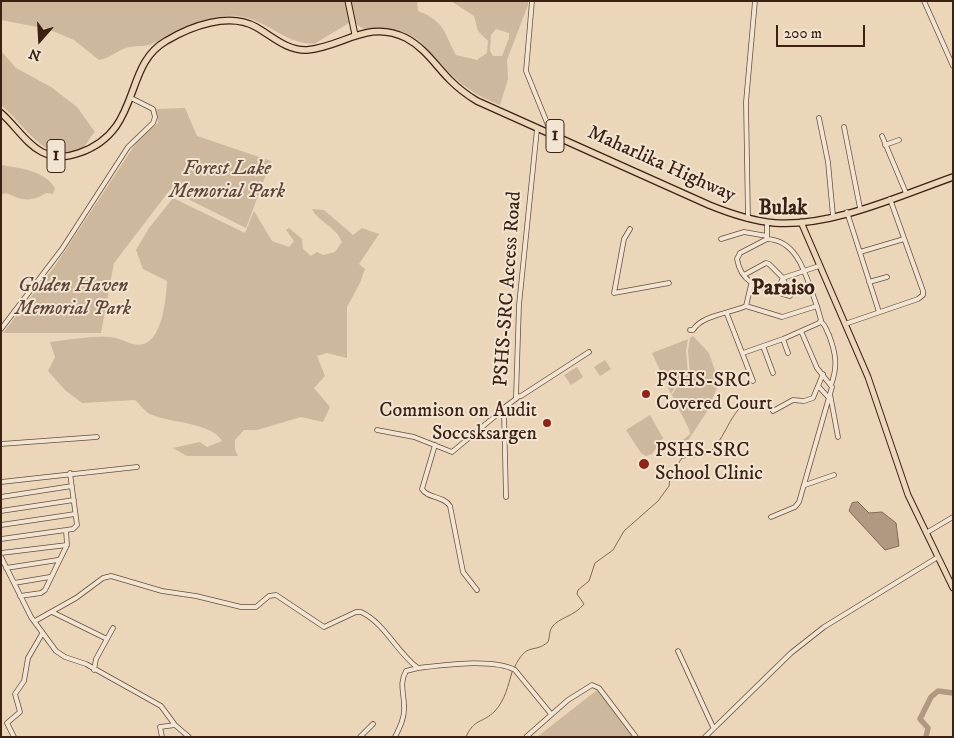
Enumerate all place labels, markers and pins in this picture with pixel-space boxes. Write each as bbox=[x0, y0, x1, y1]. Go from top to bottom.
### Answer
place label: PSHS-SRC Covered Court bbox=[656, 370, 773, 417]
marker: PSHS-SRC Covered Court bbox=[640, 388, 652, 400]
place label: Commison on Audit Soccsksargen bbox=[379, 400, 537, 447]
marker: Commison on Audit Soccsksargen bbox=[541, 417, 553, 429]
place label: PSHS-SRC School Clinic bbox=[655, 440, 763, 487]
marker: PSHS-SRC School Clinic bbox=[637, 457, 651, 471]

